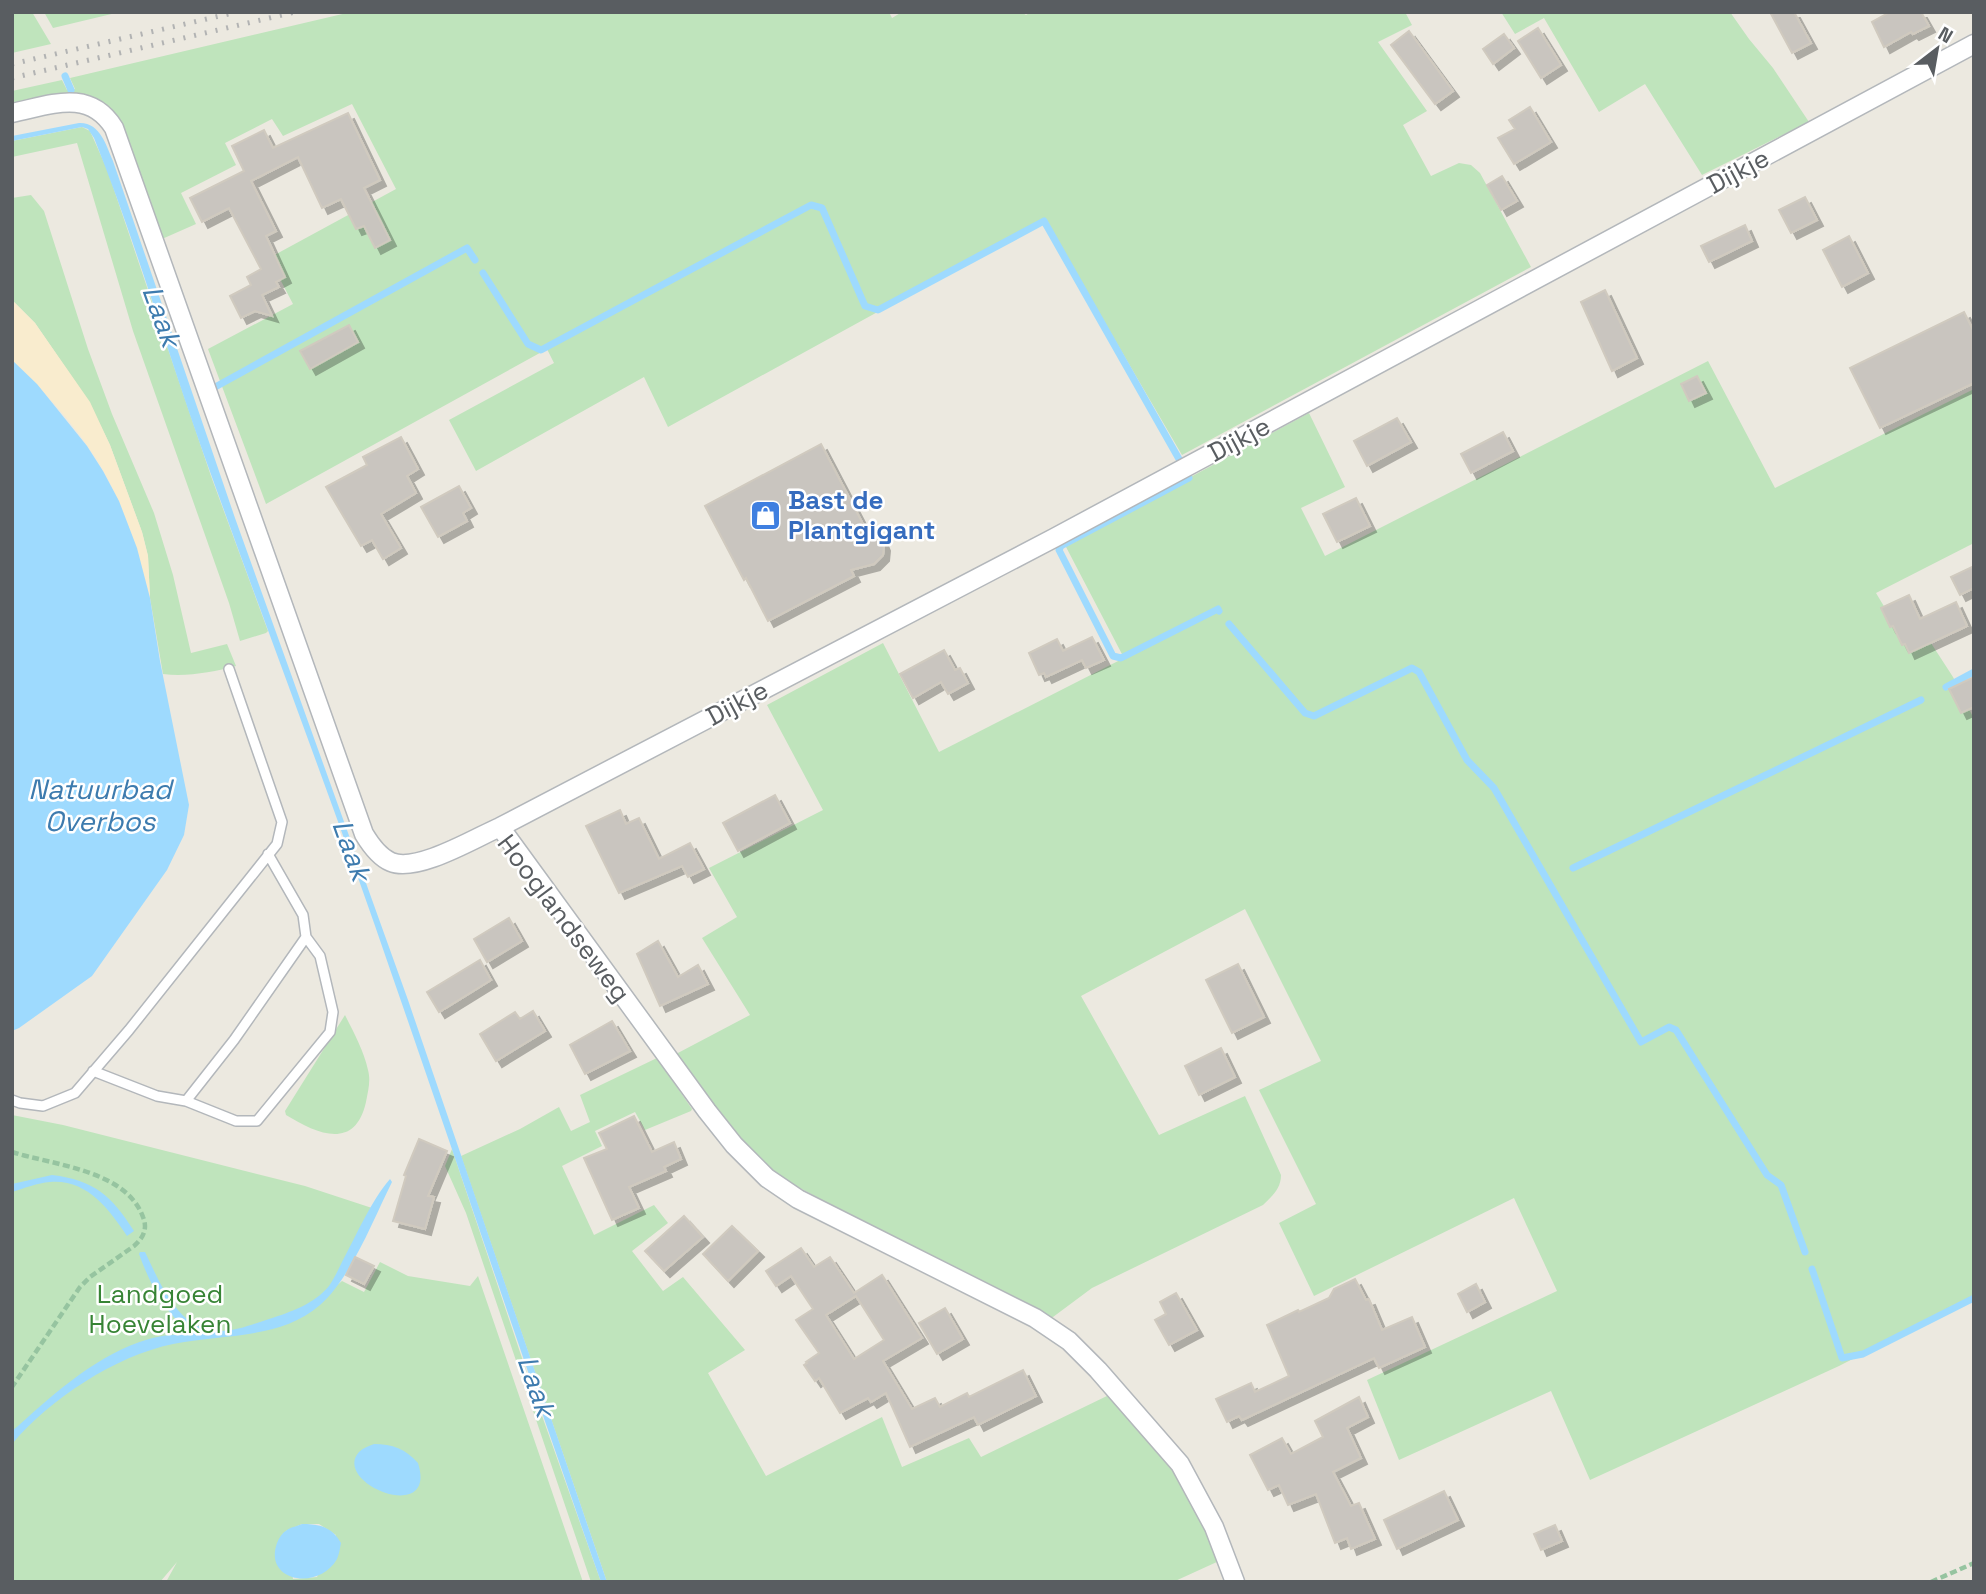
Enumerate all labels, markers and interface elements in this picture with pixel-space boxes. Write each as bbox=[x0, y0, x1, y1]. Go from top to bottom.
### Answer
north arrow bbox=[1902, 14, 1972, 84]
text: N bbox=[1934, 21, 1957, 49]
street label: Dijkje bbox=[1701, 141, 1775, 201]
water label: Laak bbox=[134, 280, 191, 354]
street label: Dijkje bbox=[1202, 409, 1276, 469]
place label: Bast de Plantgigant bbox=[788, 483, 935, 547]
shop icon: Bast de Plantgigant bbox=[748, 498, 782, 532]
street label: Dijkje bbox=[700, 673, 774, 733]
water label: Natuurbad Overbos bbox=[28, 771, 175, 839]
water label: Laak bbox=[324, 814, 381, 888]
street label: Hooglandseweg bbox=[490, 827, 638, 1009]
park label: Landgoed Hoevelaken bbox=[89, 1277, 231, 1341]
water label: Laak bbox=[510, 1351, 565, 1424]

